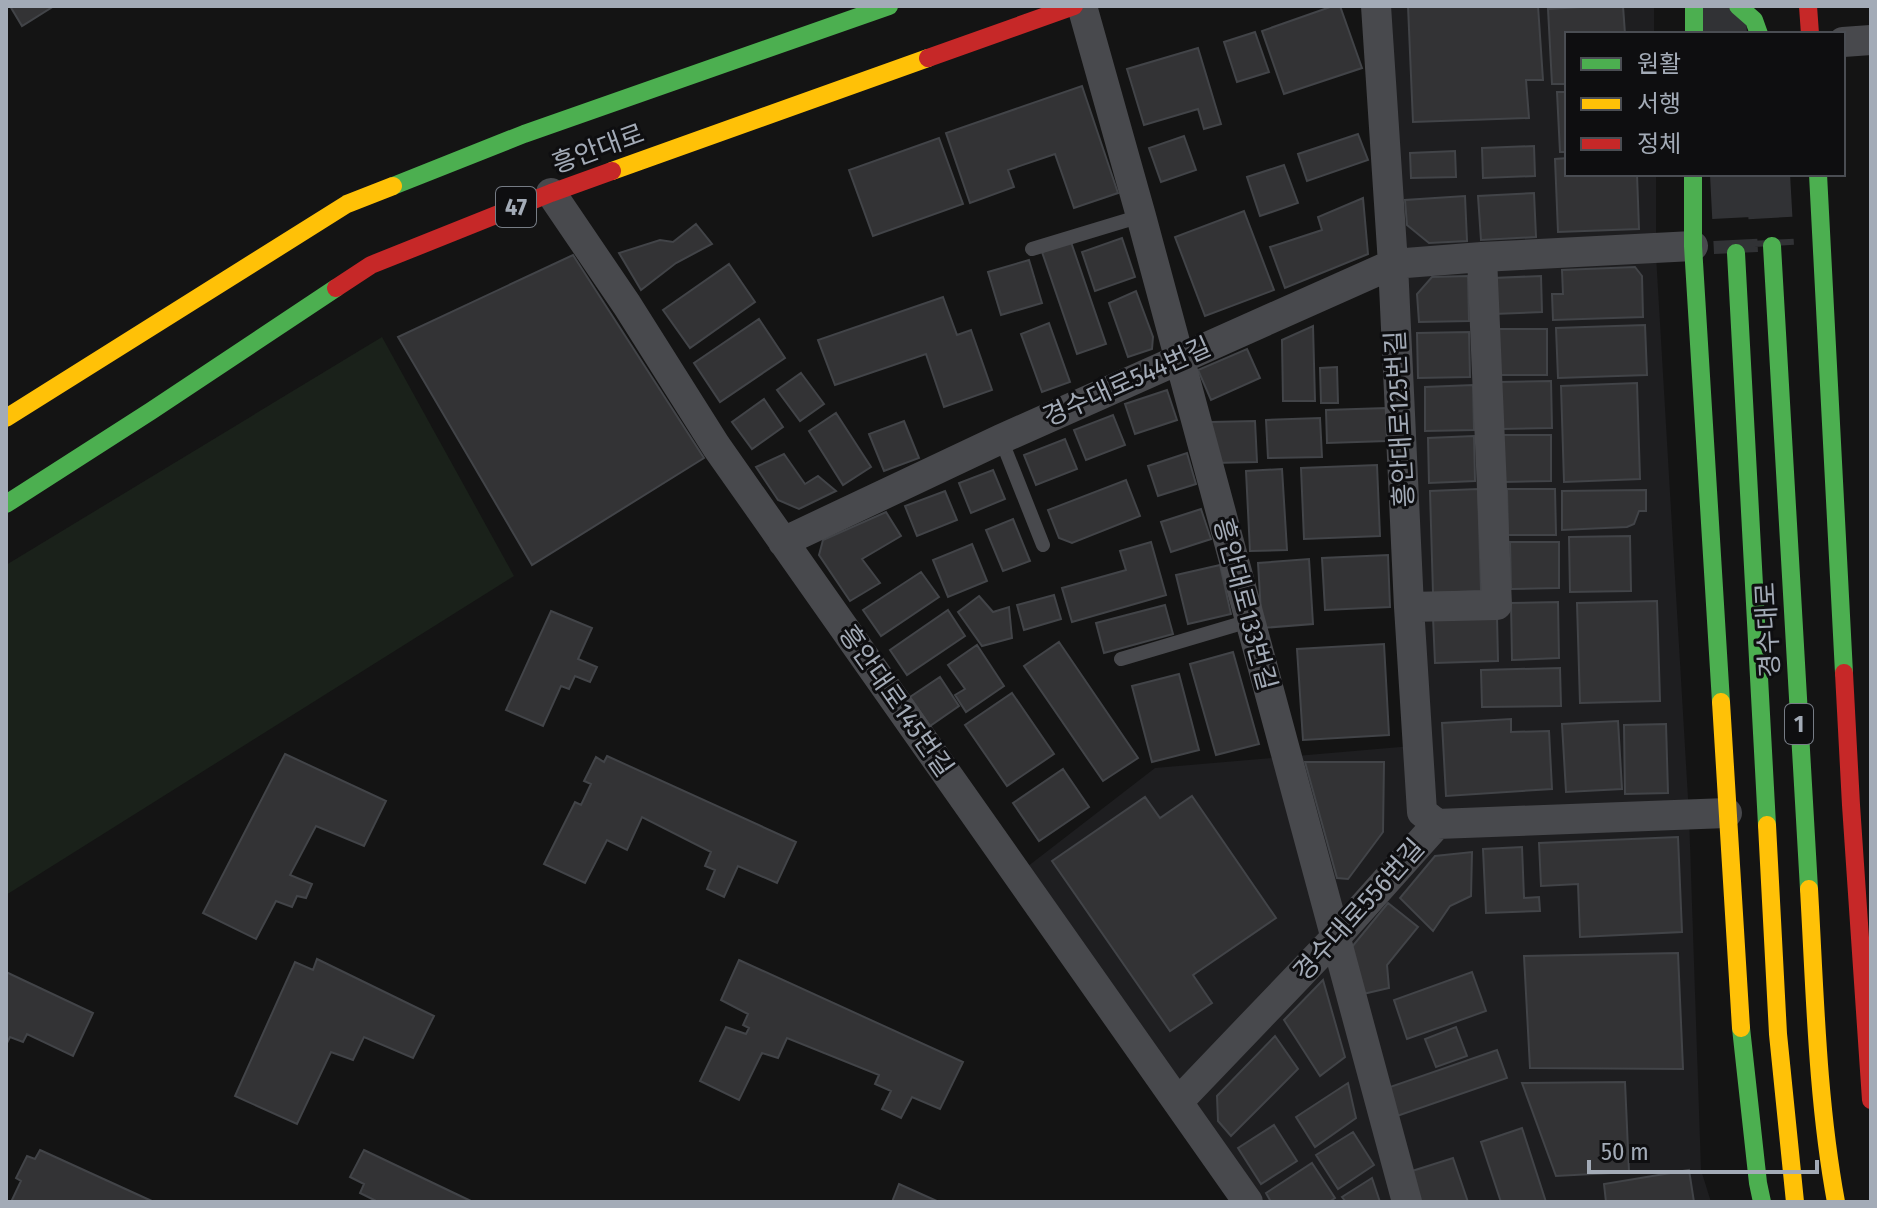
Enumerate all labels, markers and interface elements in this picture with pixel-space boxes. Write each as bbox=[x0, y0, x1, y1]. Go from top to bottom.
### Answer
legend bbox=[1565, 32, 1845, 176]
text: 원활 bbox=[1637, 50, 1681, 78]
text: 서행 bbox=[1637, 90, 1681, 118]
street label: 흥안대로 bbox=[548, 118, 648, 180]
text: 정체 bbox=[1637, 130, 1681, 158]
road number: 47 bbox=[496, 187, 536, 227]
street label: 흥안대로125번길 bbox=[1380, 330, 1420, 508]
street label: 경수대로544번길 bbox=[1038, 331, 1216, 433]
street label: 흥안대로133번길 bbox=[1207, 514, 1283, 694]
street label: 경수대로 bbox=[1750, 581, 1786, 679]
street label: 흥안대로145번길 bbox=[832, 619, 960, 783]
road number: 1 bbox=[1785, 704, 1813, 744]
street label: 경수대로556번길 bbox=[1287, 833, 1431, 987]
scale bar bbox=[1589, 1124, 1817, 1174]
text: 50 m bbox=[1601, 1138, 1649, 1166]

